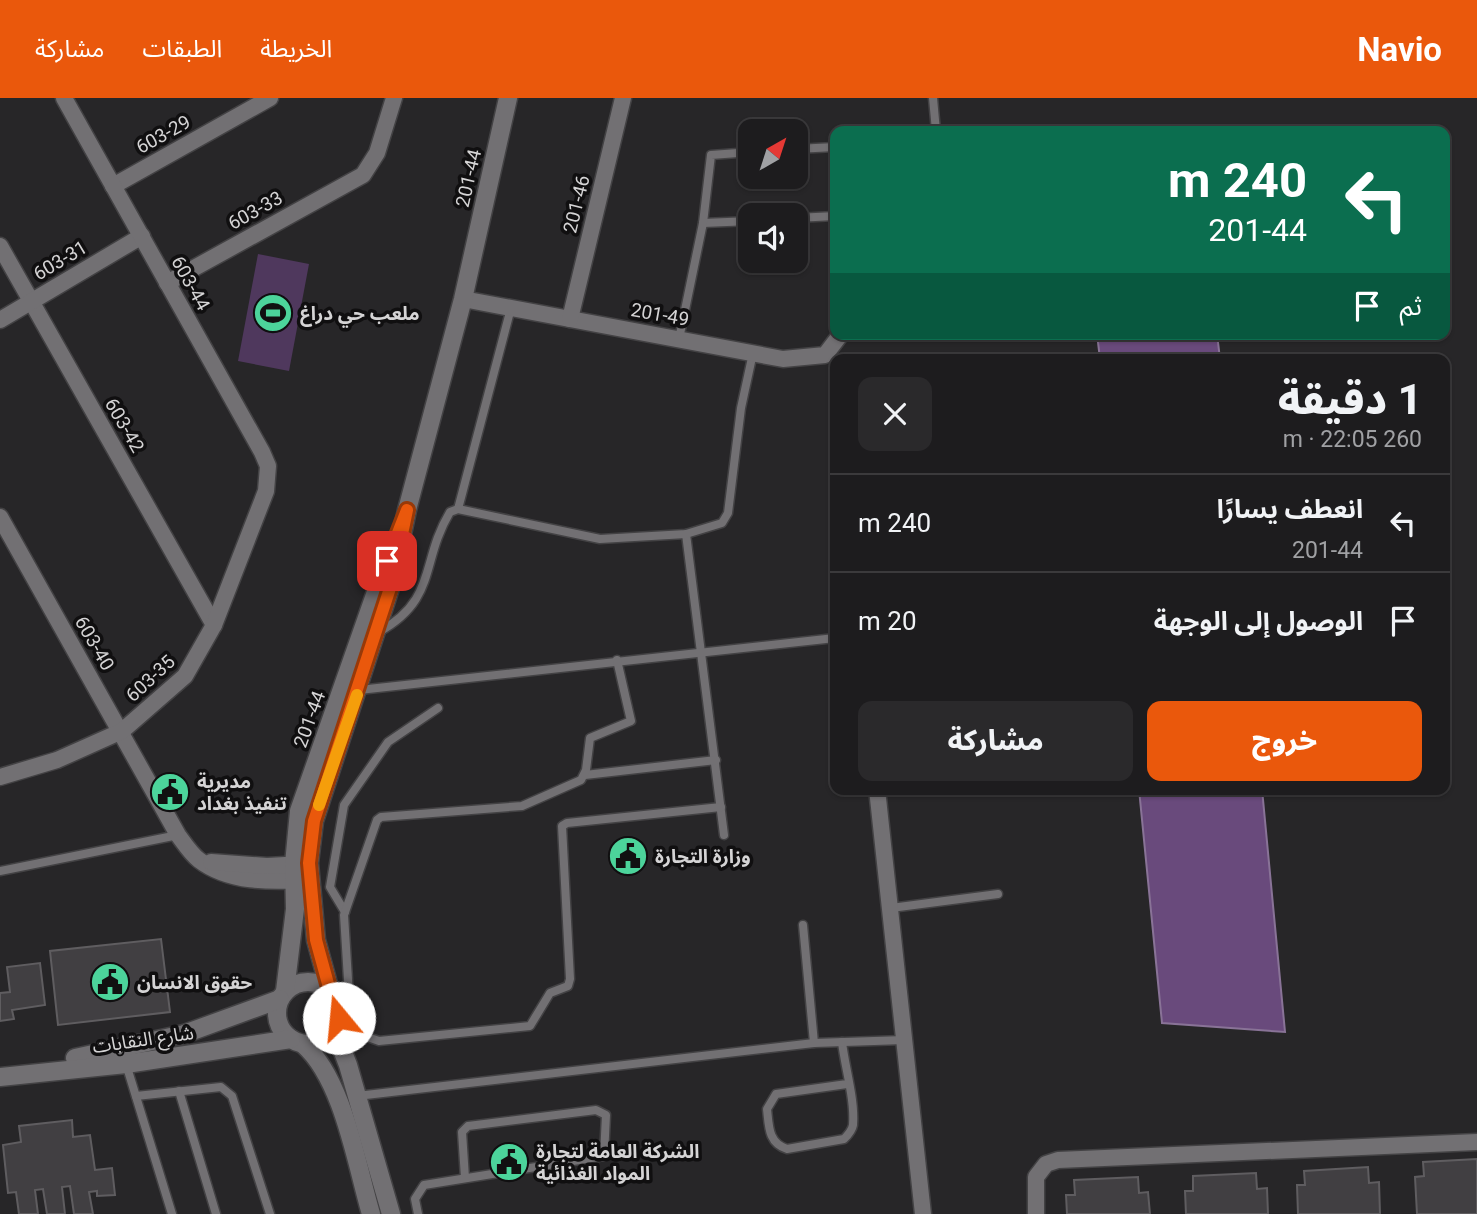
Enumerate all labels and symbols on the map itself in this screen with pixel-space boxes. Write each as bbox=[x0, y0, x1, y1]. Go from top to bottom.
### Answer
street label: 603-29 bbox=[132, 110, 194, 159]
north arrow bbox=[738, 119, 808, 189]
street label: 201-44 bbox=[451, 147, 486, 209]
street label: 201-46 bbox=[558, 173, 595, 235]
street label: 603-33 bbox=[224, 186, 286, 235]
street label: 603-31 bbox=[29, 235, 91, 285]
street label: 603-44 bbox=[166, 252, 215, 315]
sports icon: ملعب حي دراغ bbox=[252, 292, 294, 334]
street label: 201-49 bbox=[629, 298, 691, 331]
place label: ملعب حي دراغ bbox=[300, 302, 420, 328]
street label: 603-42 bbox=[100, 394, 149, 456]
pin bbox=[357, 531, 417, 591]
street label: 603-40 bbox=[70, 612, 119, 674]
street label: 603-35 bbox=[121, 650, 180, 707]
street label: 201-44 bbox=[289, 687, 330, 751]
place label: مديرية تنفيذ بغداد bbox=[197, 770, 287, 815]
public building icon: مديرية تنفيذ بغداد bbox=[149, 771, 191, 813]
public building icon: وزارة التجارة bbox=[607, 835, 649, 877]
place label: وزارة التجارة bbox=[655, 845, 751, 868]
public building icon: حقوق الانسان bbox=[89, 961, 131, 1003]
place label: حقوق الانسان bbox=[137, 971, 252, 994]
position arrow bbox=[302, 981, 376, 1055]
street label: شارع النقابات bbox=[91, 1021, 196, 1060]
place label: الشركة العامة لتجارة المواد الغذائية bbox=[536, 1140, 699, 1185]
public building icon: الشركة العامة لتجارة المواد الغذائية bbox=[488, 1141, 530, 1183]

